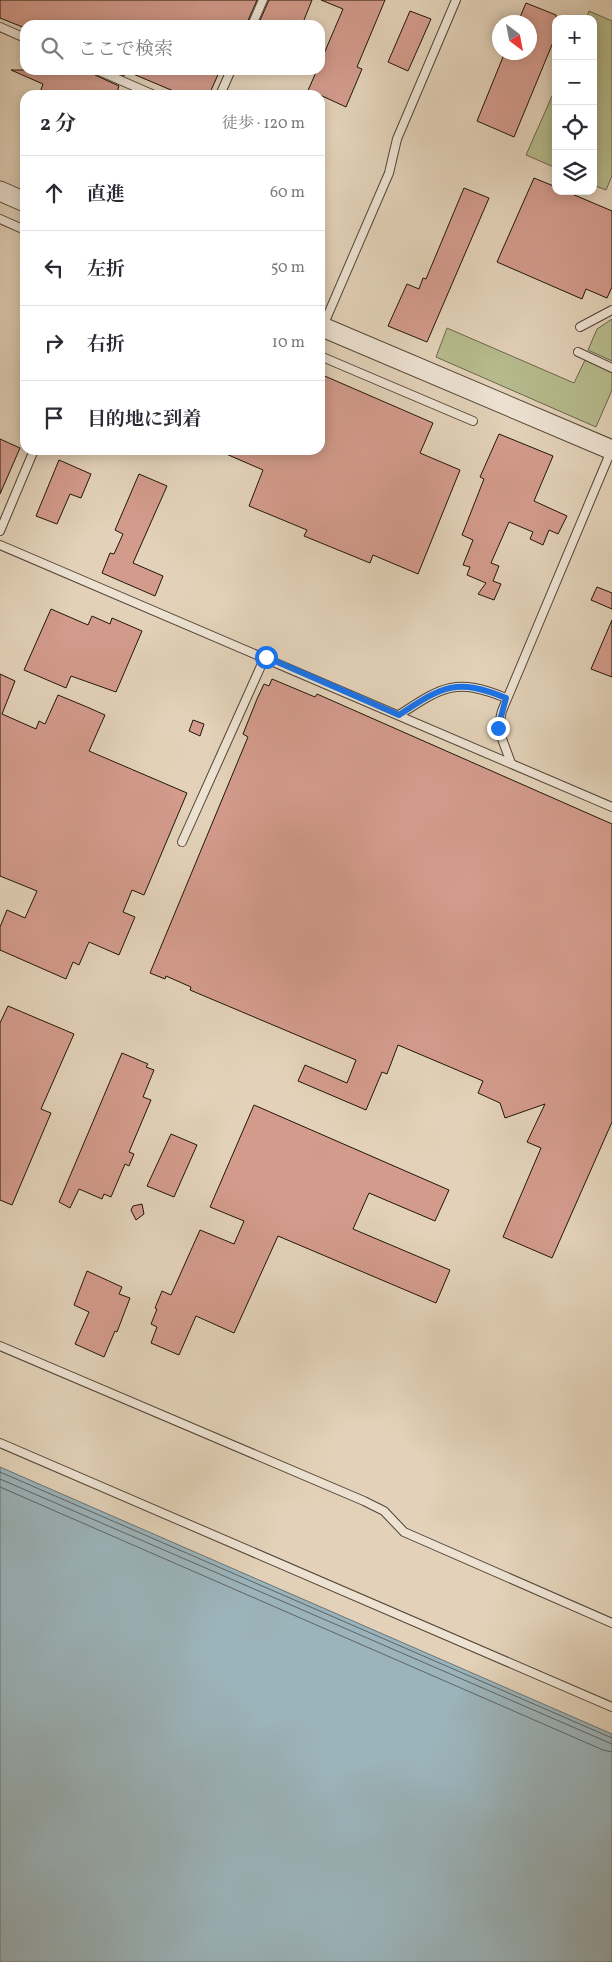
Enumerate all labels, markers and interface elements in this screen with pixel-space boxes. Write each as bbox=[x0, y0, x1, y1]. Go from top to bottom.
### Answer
north arrow bbox=[492, 15, 537, 60]
map controls bbox=[552, 15, 597, 195]
button: + bbox=[552, 15, 597, 60]
search box bbox=[20, 20, 325, 75]
icon: search bbox=[38, 34, 66, 62]
text: ここで検索 bbox=[78, 37, 173, 63]
button: − bbox=[552, 60, 597, 105]
button: locate bbox=[552, 105, 597, 150]
text: 2 分 bbox=[40, 110, 76, 139]
text: 徒歩 · 120 m bbox=[222, 113, 305, 135]
button: layers bbox=[552, 150, 597, 195]
icon: ahead bbox=[40, 179, 68, 207]
text: 直進 bbox=[87, 182, 125, 208]
text: 60 m bbox=[270, 182, 305, 204]
icon: left bbox=[40, 254, 68, 282]
text: 左折 bbox=[87, 257, 125, 283]
text: 50 m bbox=[271, 257, 305, 279]
icon: right bbox=[40, 329, 68, 357]
text: 右折 bbox=[87, 332, 125, 358]
text: 10 m bbox=[272, 332, 305, 354]
icon: arrive bbox=[40, 404, 68, 432]
text: 目的地に到着 bbox=[87, 407, 201, 433]
route start bbox=[255, 646, 278, 669]
route end bbox=[487, 717, 510, 740]

